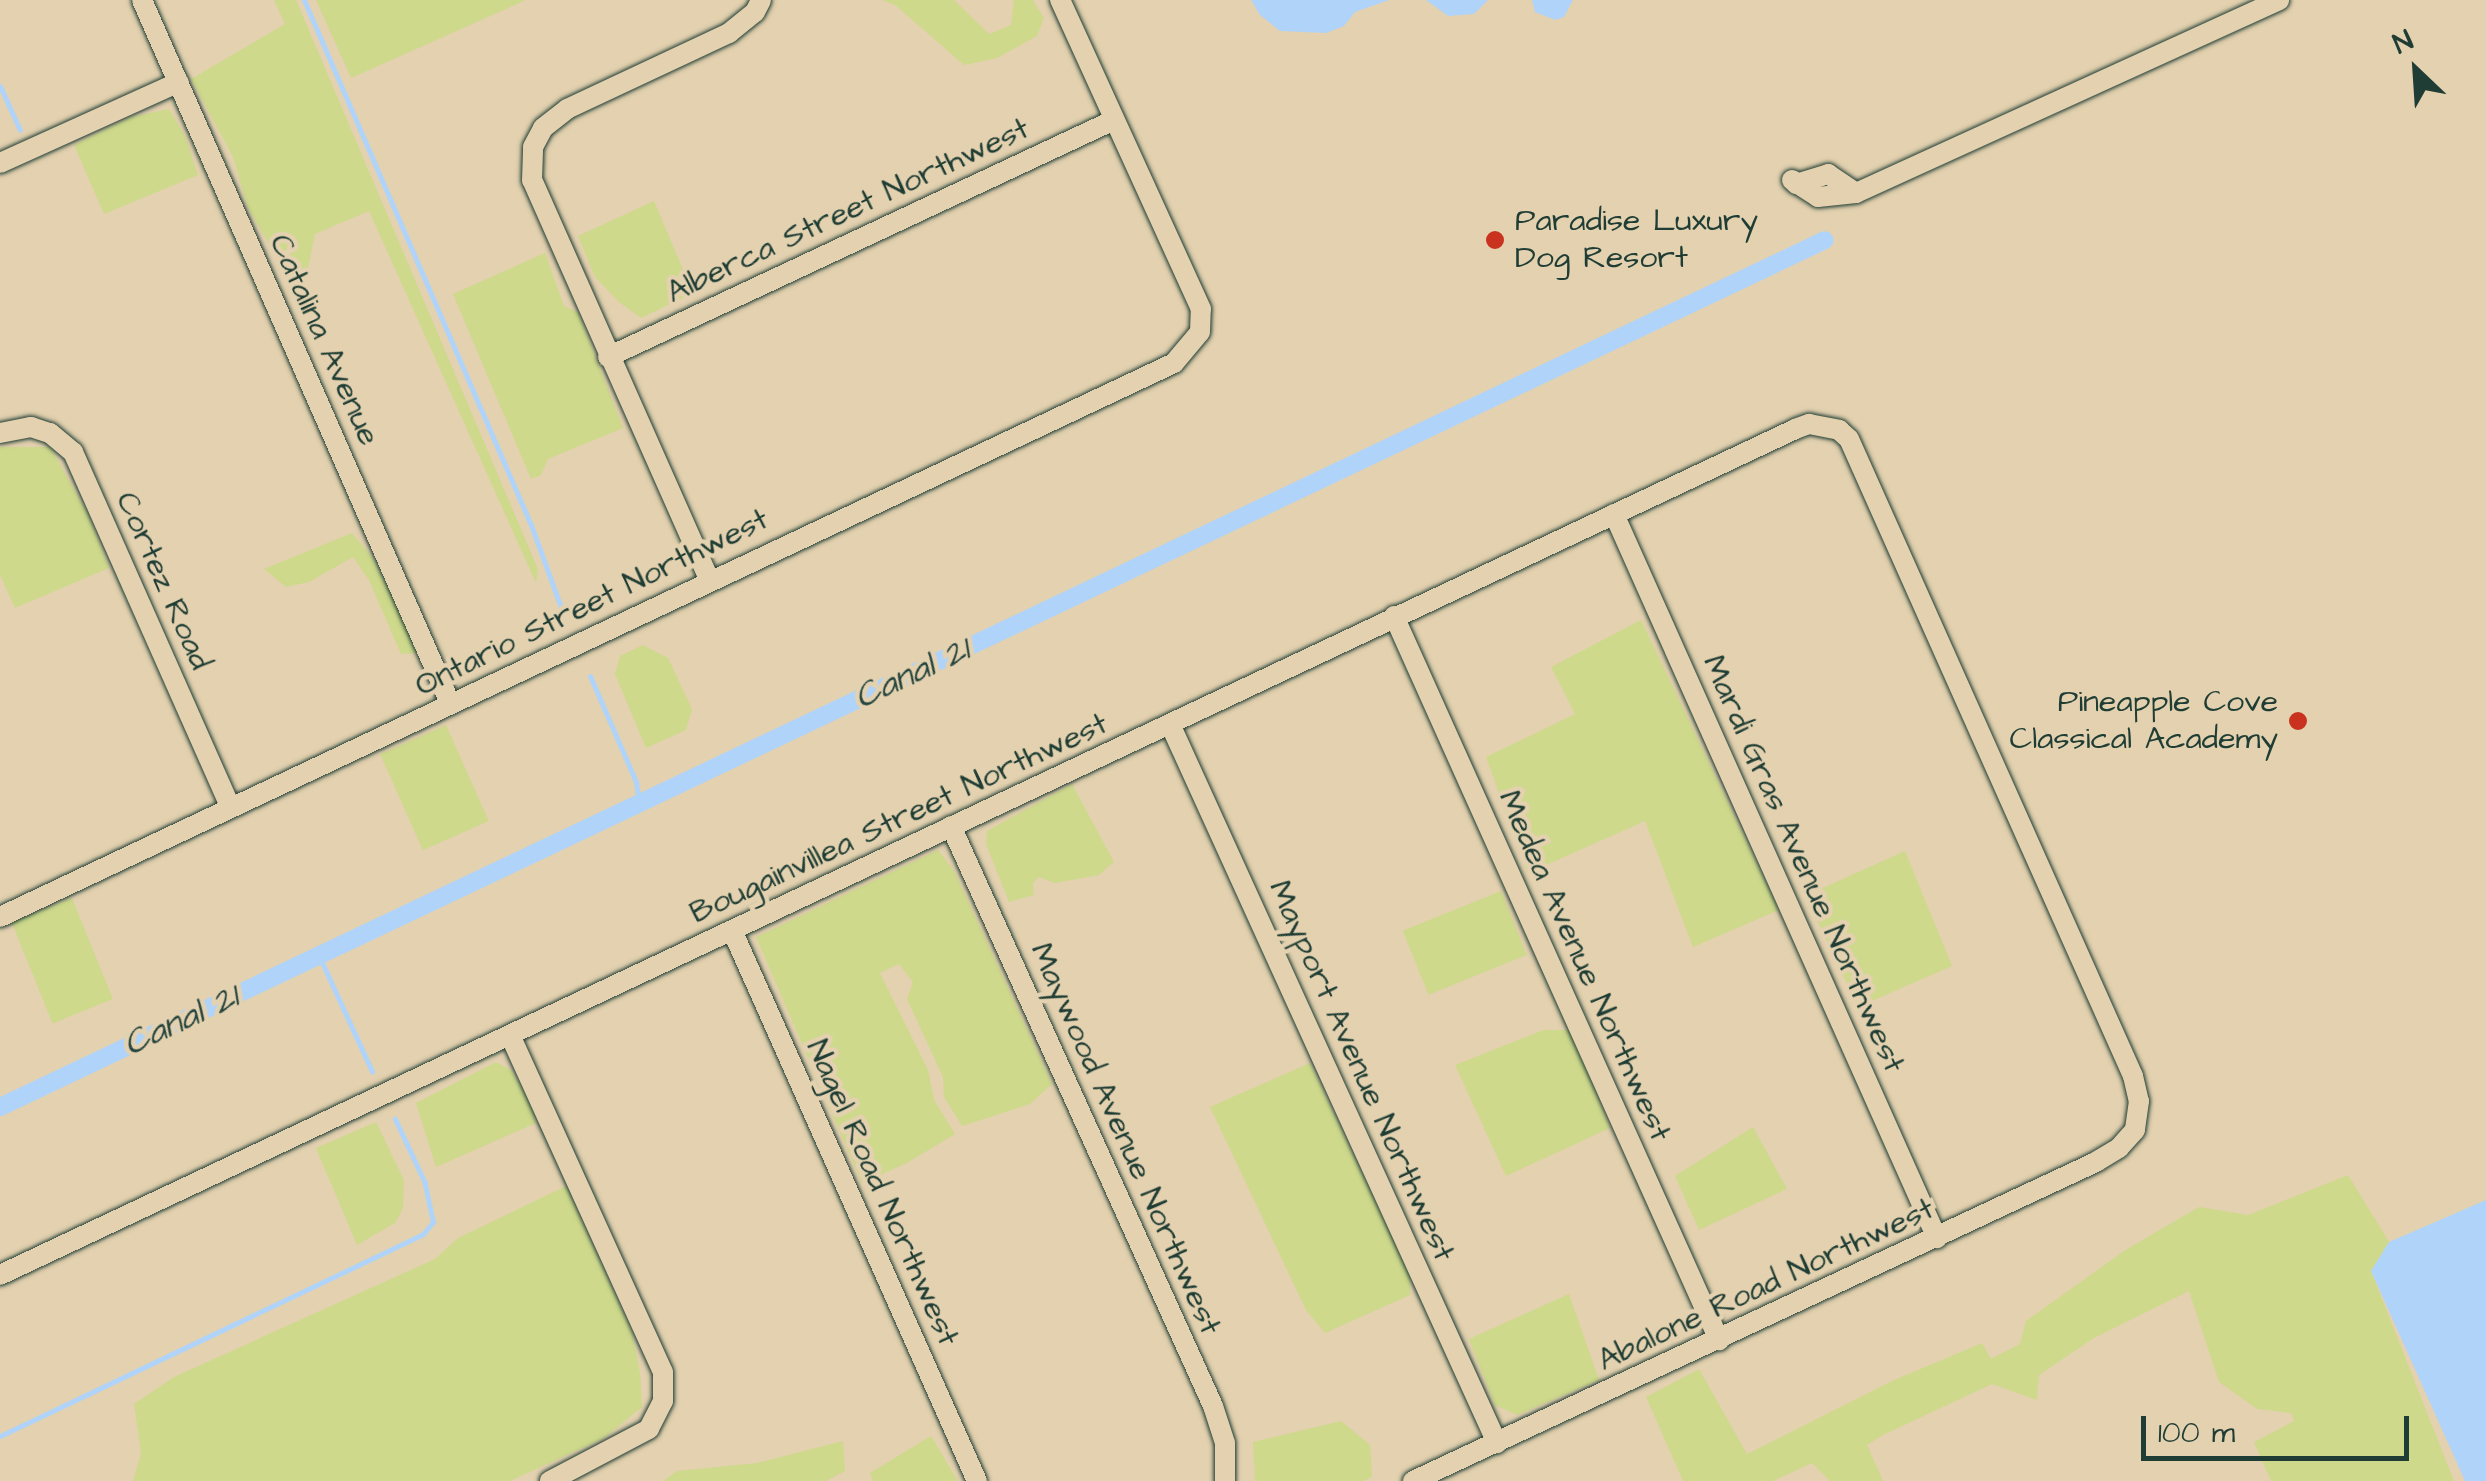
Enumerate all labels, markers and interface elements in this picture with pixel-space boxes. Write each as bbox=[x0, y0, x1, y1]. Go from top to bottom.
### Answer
north arrow bbox=[2366, 20, 2466, 120]
text: N bbox=[2387, 21, 2419, 64]
street label: Alberca Street Northwest bbox=[660, 110, 1036, 312]
place label: Paradise Luxury Dog Resort bbox=[1515, 203, 1758, 278]
street label: Catalina Avenue bbox=[260, 228, 388, 452]
marker: Paradise Luxury Dog Resort bbox=[1484, 229, 1506, 251]
street label: Cortez Road bbox=[107, 486, 219, 676]
street label: Ontario Street Northwest bbox=[409, 501, 775, 705]
water label: Canal 21 bbox=[848, 629, 976, 719]
street label: Mardi Gras Avenue Northwest bbox=[1693, 649, 1913, 1079]
place label: Pineapple Cove Classical Academy bbox=[2009, 684, 2278, 759]
street label: Bougainvillea Street Northwest bbox=[684, 705, 1114, 933]
marker: Pineapple Cove Classical Academy bbox=[2287, 710, 2309, 732]
street label: Medea Avenue Northwest bbox=[1489, 785, 1679, 1147]
street label: Mayport Avenue Northwest bbox=[1259, 875, 1463, 1267]
street label: Maywood Avenue Northwest bbox=[1021, 937, 1229, 1341]
water label: Canal 21 bbox=[117, 976, 245, 1066]
street label: Nagel Road Northwest bbox=[797, 1034, 967, 1352]
street label: Abalone Road Northwest bbox=[1592, 1190, 1940, 1380]
scale bar bbox=[2146, 1396, 2414, 1458]
text: 100 m bbox=[2158, 1412, 2235, 1454]

